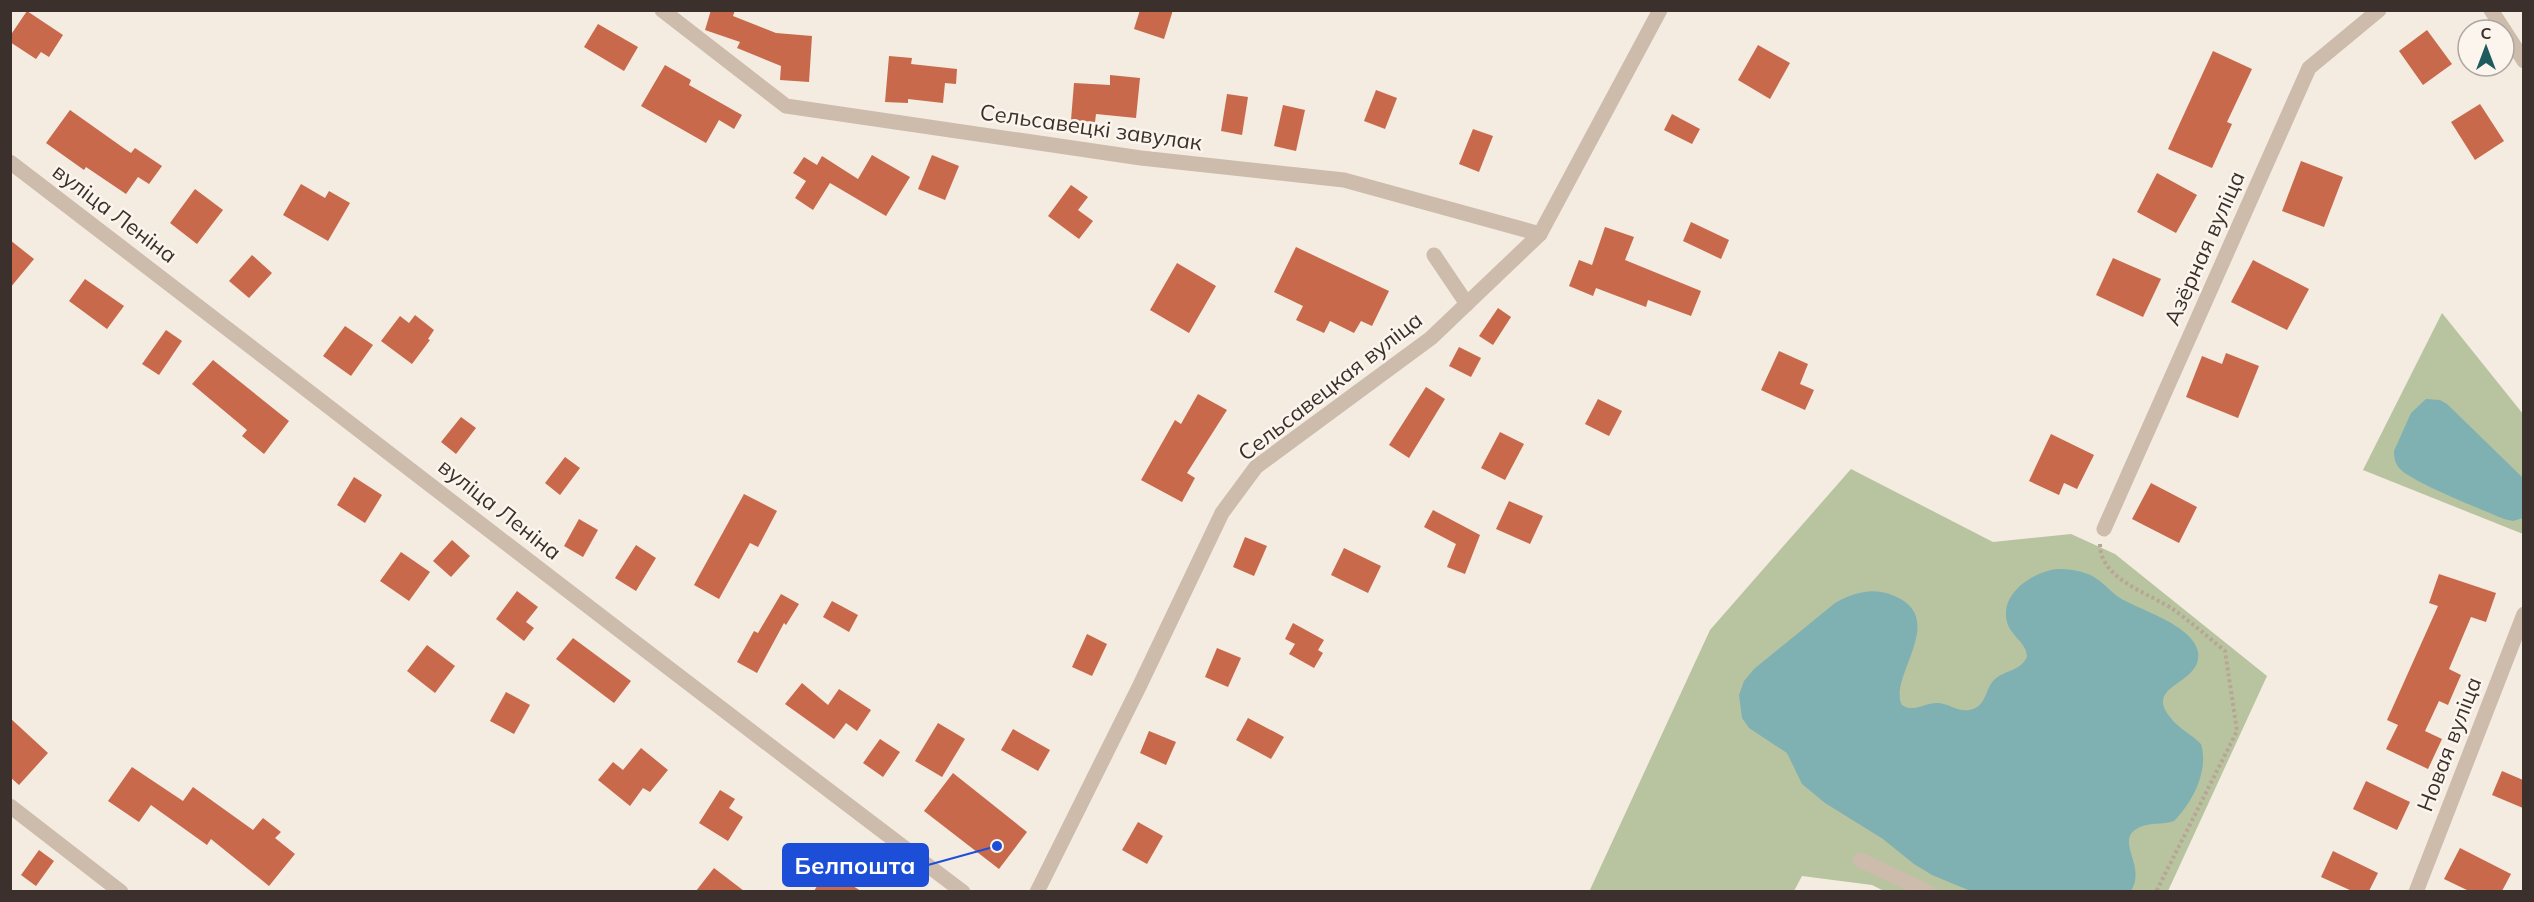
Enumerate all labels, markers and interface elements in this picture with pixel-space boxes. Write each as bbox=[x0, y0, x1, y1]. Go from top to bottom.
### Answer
north arrow bbox=[2456, 18, 2516, 78]
text: С bbox=[2481, 23, 2492, 43]
street label: Сельсавецкі завулак bbox=[978, 98, 1204, 156]
street label: вуліца Леніна bbox=[47, 157, 183, 269]
street label: Азёрная вуліца bbox=[2157, 166, 2251, 330]
street label: Сельсавецкая вуліца bbox=[1232, 305, 1428, 467]
street label: вуліца Леніна bbox=[433, 452, 567, 566]
street label: Новая вуліца bbox=[2411, 673, 2487, 815]
callout: Белпошта bbox=[783, 844, 928, 886]
text: Белпошта bbox=[794, 850, 916, 880]

